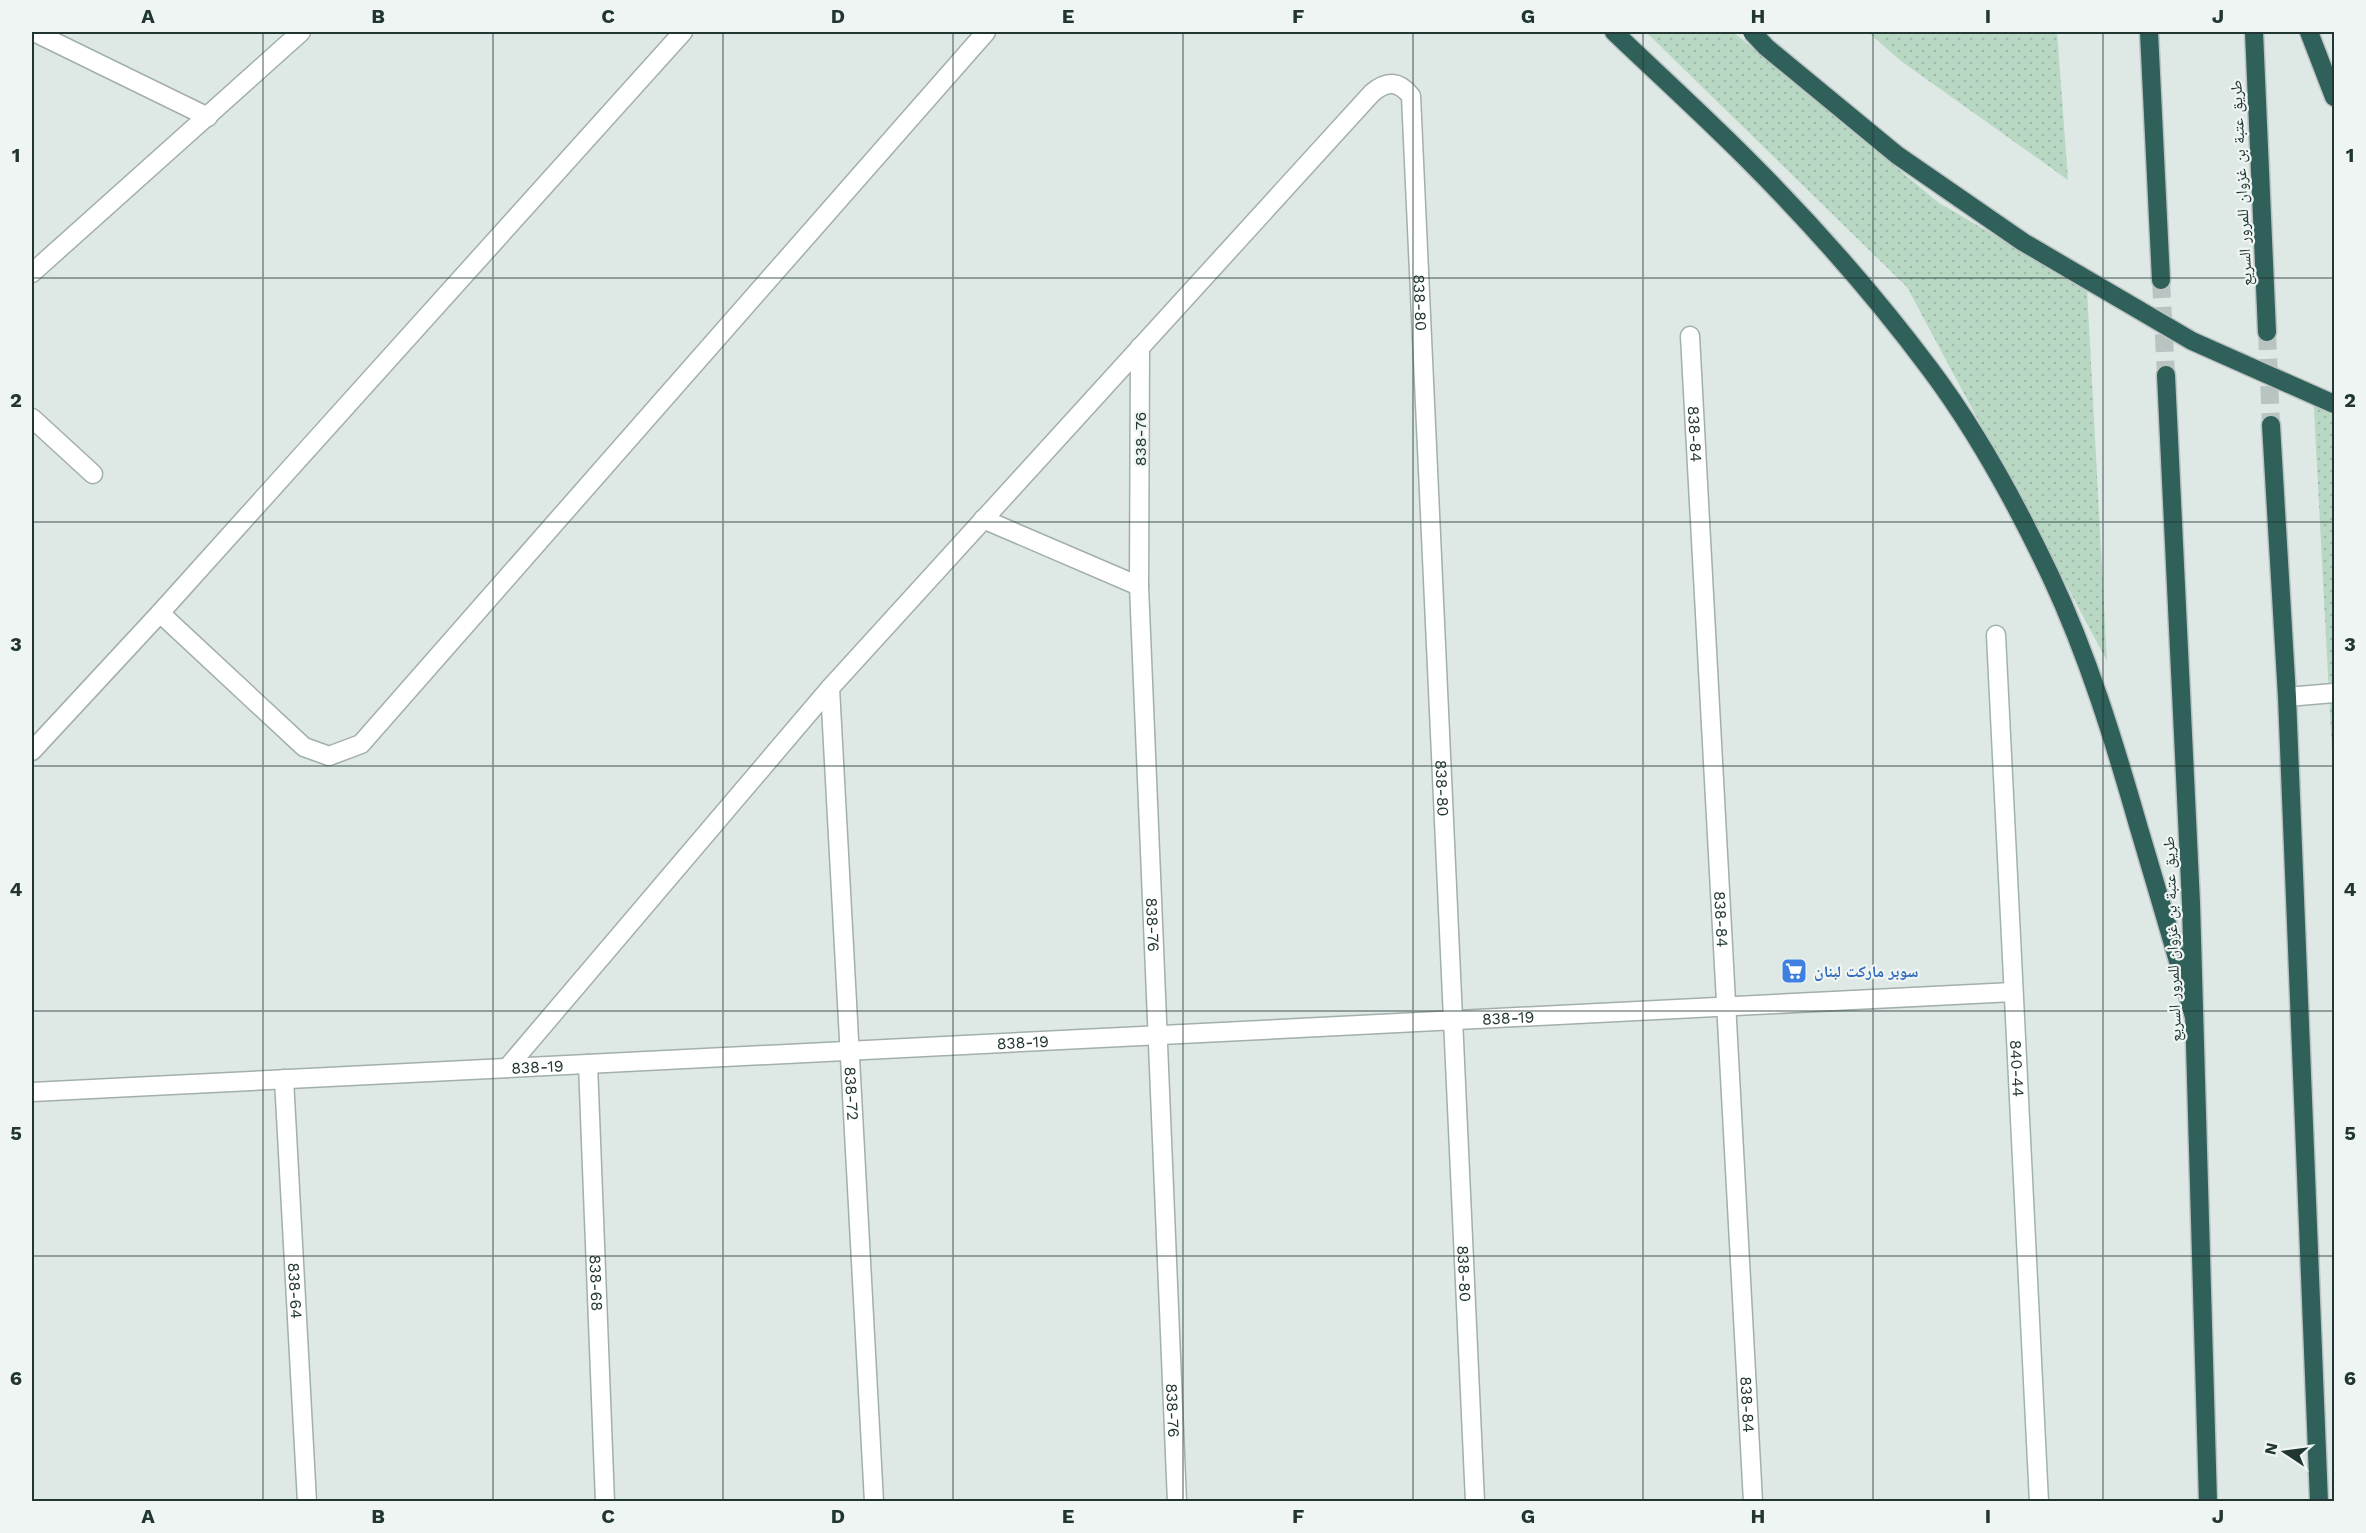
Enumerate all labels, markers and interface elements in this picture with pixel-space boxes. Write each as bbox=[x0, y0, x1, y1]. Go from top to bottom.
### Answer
text: A bbox=[141, 4, 155, 28]
text: B bbox=[371, 4, 385, 28]
text: C bbox=[601, 4, 615, 28]
text: D bbox=[831, 4, 845, 28]
text: E bbox=[1062, 4, 1074, 28]
text: F bbox=[1292, 4, 1304, 28]
text: G bbox=[1521, 4, 1535, 28]
text: H bbox=[1751, 4, 1765, 28]
text: I bbox=[1985, 4, 1991, 28]
text: J bbox=[2212, 4, 2224, 28]
street label: طريق عتبة بن غزوان للمرور السريع bbox=[2226, 79, 2257, 286]
text: 1 bbox=[12, 143, 20, 167]
text: 1 bbox=[2346, 143, 2354, 167]
street label: 838-80 bbox=[1410, 274, 1431, 331]
text: 2 bbox=[10, 388, 22, 412]
text: 2 bbox=[2344, 388, 2356, 412]
street label: 838-84 bbox=[1684, 405, 1706, 463]
street label: 838-76 bbox=[1131, 412, 1150, 466]
text: 3 bbox=[10, 632, 22, 656]
text: 3 bbox=[2344, 632, 2356, 656]
street label: 838-80 bbox=[1432, 759, 1453, 817]
street label: طريق عتبة بن غزوان للمرور السريع bbox=[2159, 836, 2186, 1042]
text: 4 bbox=[10, 877, 23, 901]
text: 4 bbox=[2344, 877, 2357, 901]
street label: 838-84 bbox=[1710, 890, 1733, 948]
street label: 838-76 bbox=[1142, 897, 1164, 952]
supermarket icon: سوبر ماركت لبنان bbox=[1779, 956, 1809, 986]
place label: سوبر ماركت لبنان bbox=[1814, 962, 1918, 981]
street label: 838-19 bbox=[1481, 1007, 1535, 1028]
street label: 838-19 bbox=[996, 1031, 1049, 1053]
street label: 840-44 bbox=[2007, 1039, 2028, 1098]
street label: 838-19 bbox=[511, 1056, 564, 1077]
street label: 838-72 bbox=[841, 1066, 863, 1121]
text: 5 bbox=[10, 1121, 22, 1145]
text: 5 bbox=[2344, 1121, 2356, 1145]
street label: 838-80 bbox=[1454, 1245, 1475, 1302]
street label: 838-68 bbox=[586, 1254, 607, 1311]
street label: 838-64 bbox=[284, 1262, 307, 1320]
text: 6 bbox=[10, 1366, 22, 1390]
text: 6 bbox=[2344, 1366, 2356, 1390]
street label: 838-84 bbox=[1737, 1376, 1759, 1433]
street label: 838-76 bbox=[1163, 1383, 1184, 1438]
north arrow bbox=[2255, 1422, 2315, 1482]
text: N bbox=[2260, 1441, 2281, 1457]
text: A bbox=[141, 1504, 155, 1528]
text: B bbox=[371, 1504, 385, 1528]
text: C bbox=[601, 1504, 615, 1528]
text: D bbox=[831, 1504, 845, 1528]
text: E bbox=[1062, 1504, 1074, 1528]
text: F bbox=[1292, 1504, 1304, 1528]
text: G bbox=[1521, 1504, 1535, 1528]
text: H bbox=[1751, 1504, 1765, 1528]
text: I bbox=[1985, 1504, 1991, 1528]
text: J bbox=[2212, 1504, 2224, 1528]

